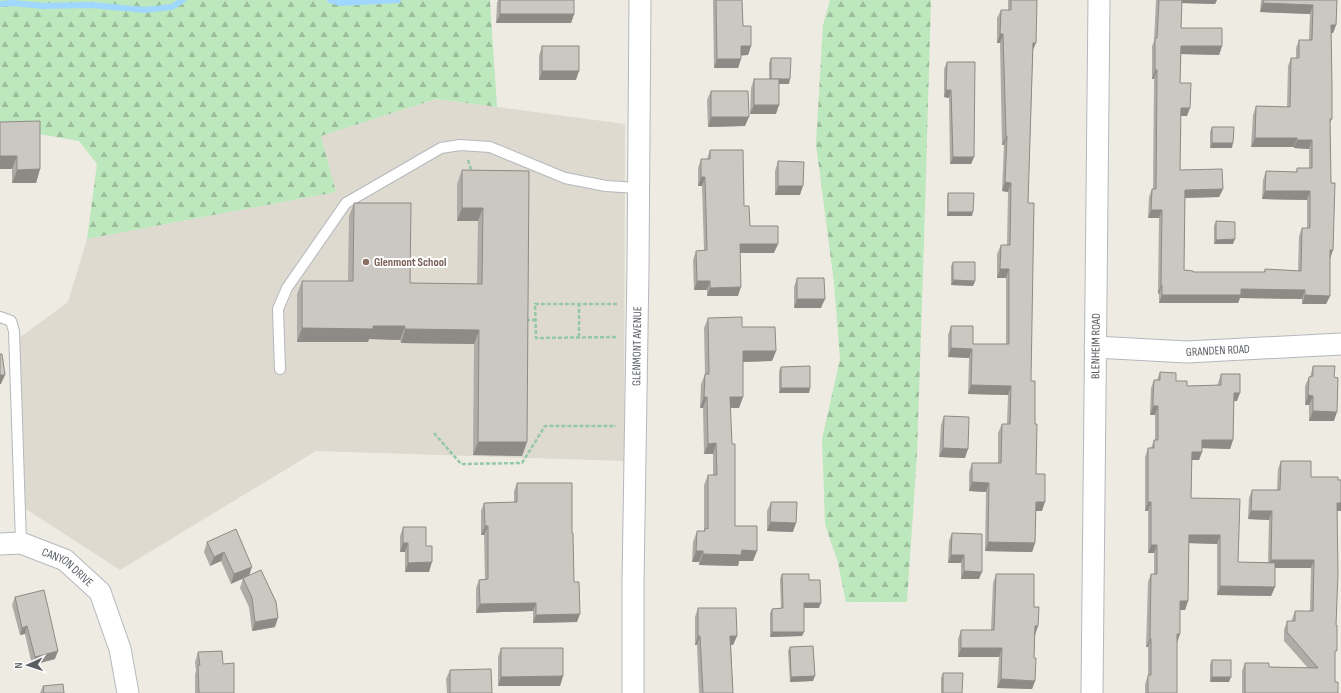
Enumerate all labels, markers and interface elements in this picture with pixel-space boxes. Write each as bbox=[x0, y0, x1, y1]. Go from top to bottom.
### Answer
place label: Glenmont School bbox=[374, 255, 446, 270]
marker: Glenmont School bbox=[361, 257, 371, 267]
street label: GLENMONT AVENUE bbox=[629, 306, 645, 386]
street label: BLENHEIM ROAD bbox=[1088, 313, 1103, 379]
street label: GRANDEN ROAD bbox=[1185, 341, 1250, 360]
street label: CANYON DRIVE bbox=[40, 544, 97, 590]
north arrow bbox=[8, 645, 48, 685]
text: N bbox=[12, 662, 25, 669]

